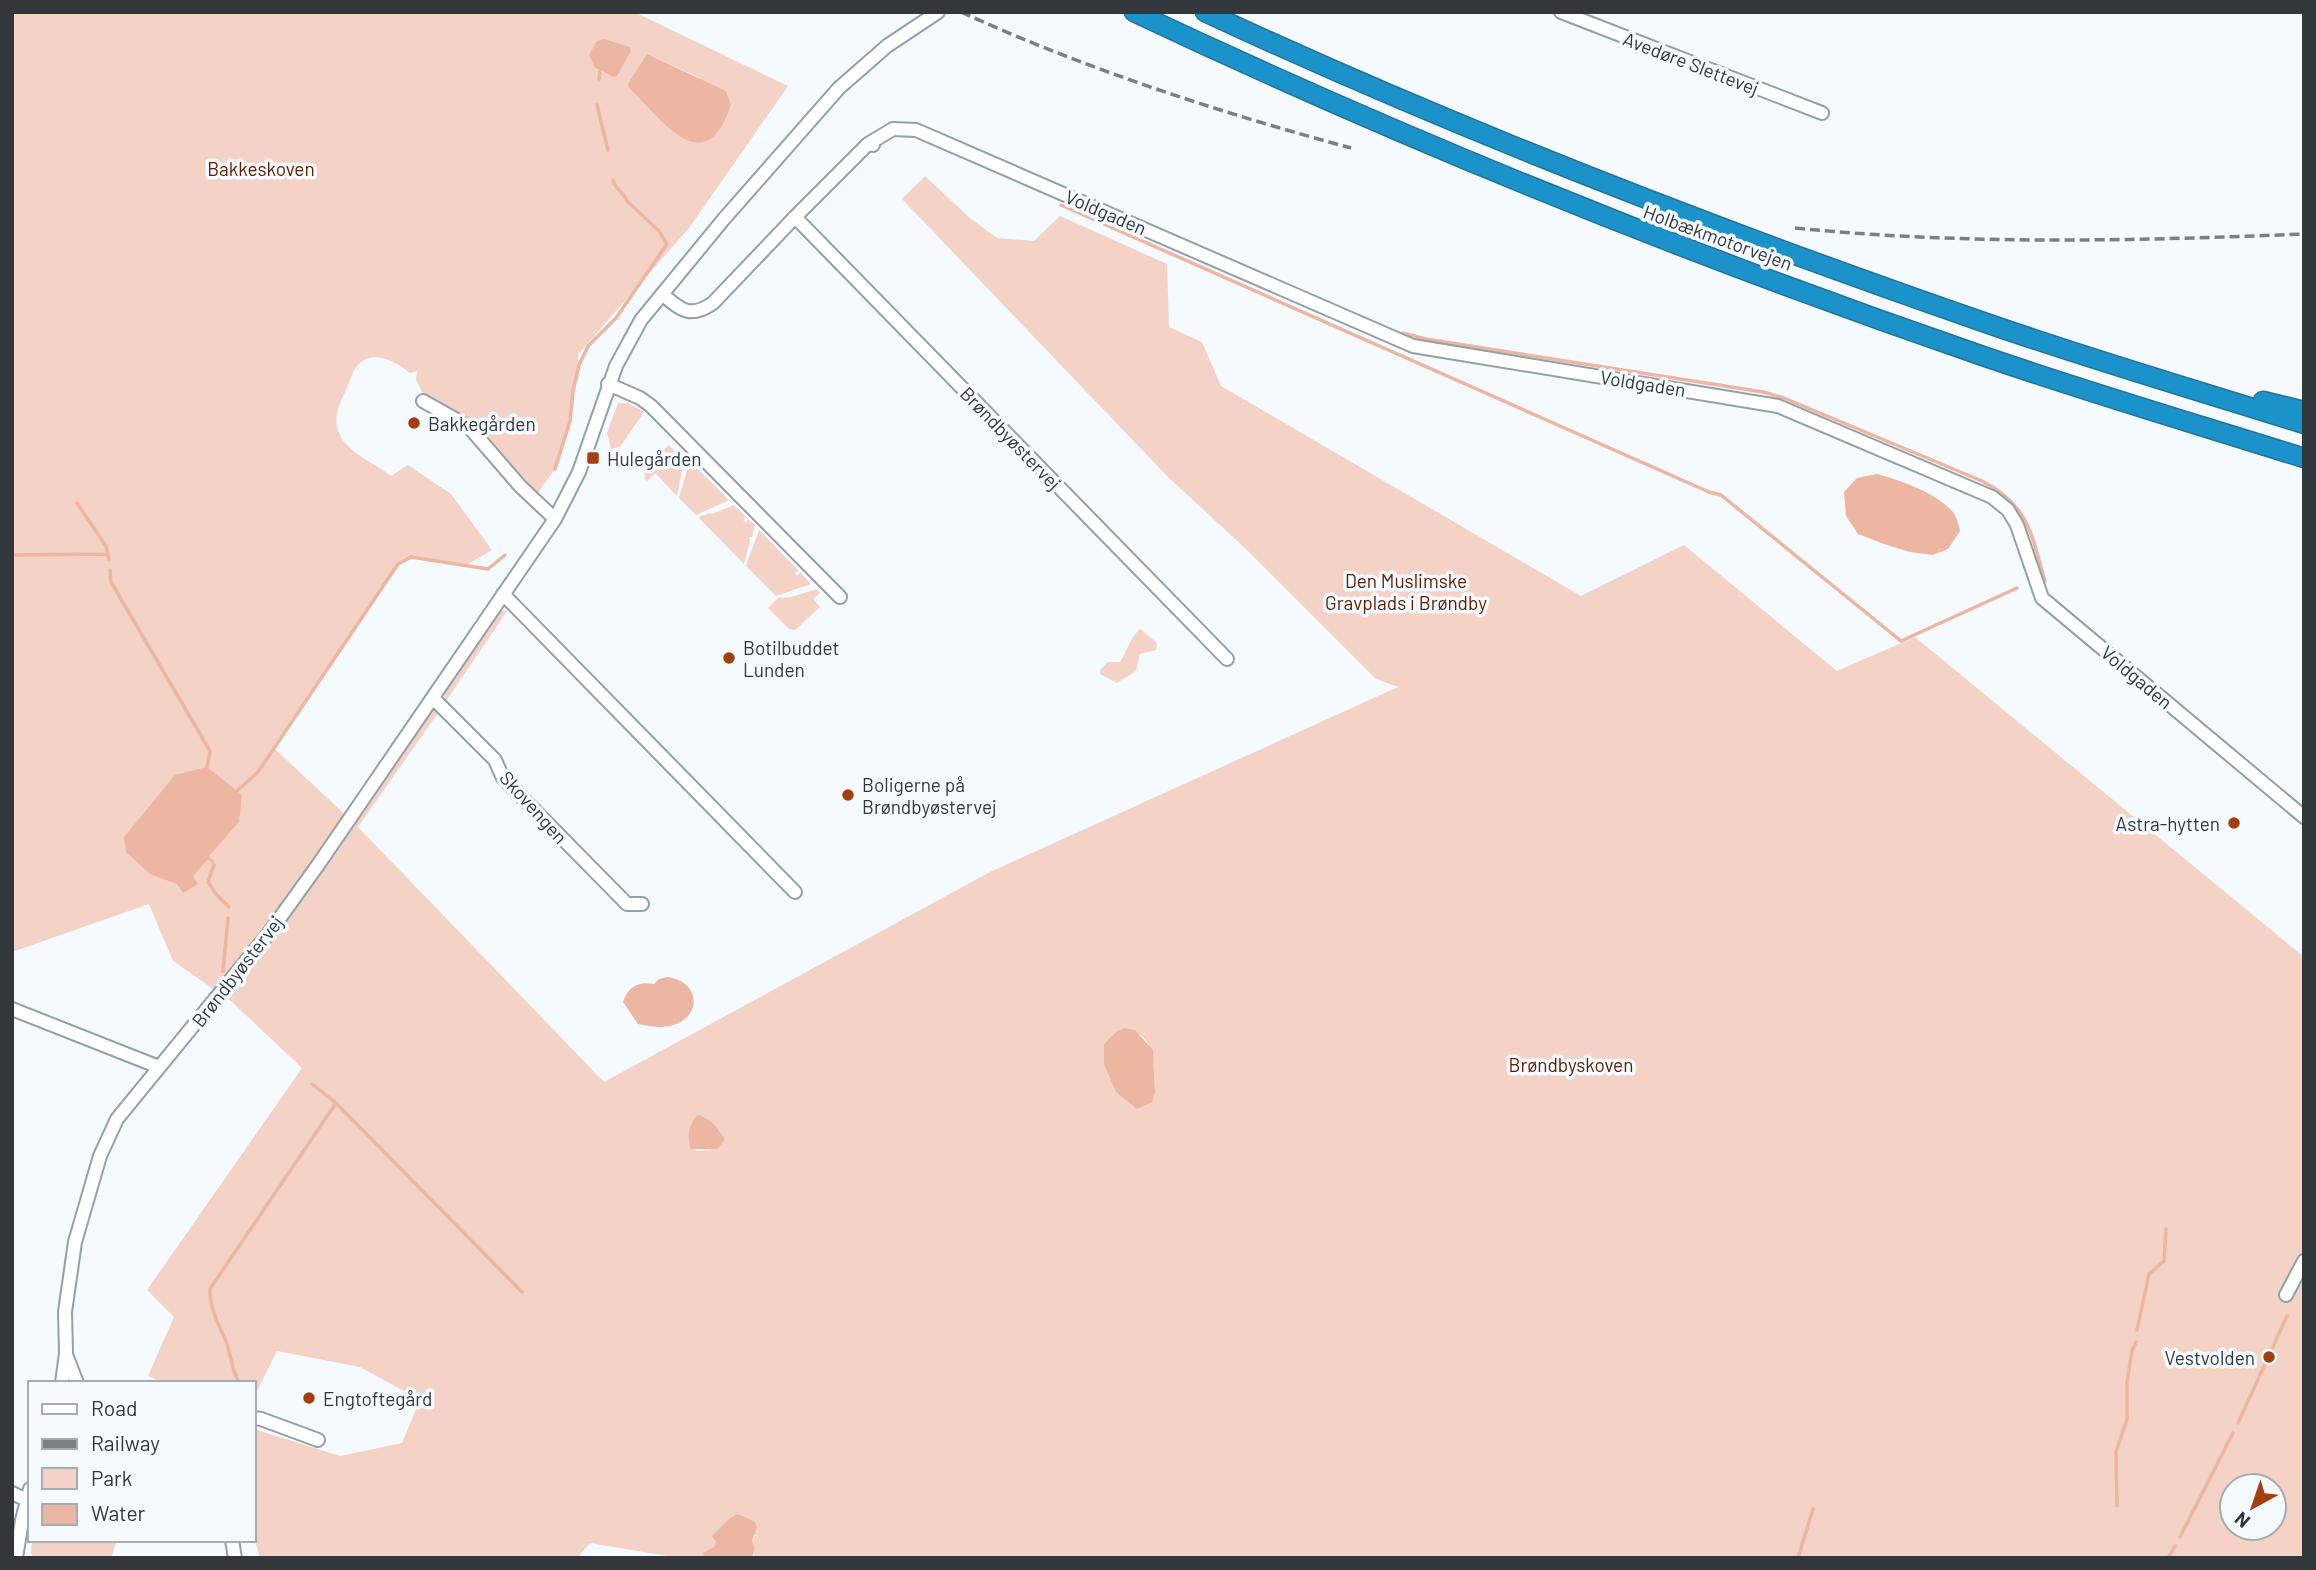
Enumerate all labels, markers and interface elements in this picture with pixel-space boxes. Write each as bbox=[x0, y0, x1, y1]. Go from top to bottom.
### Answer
street label: Avedøre Slettevej bbox=[1620, 27, 1762, 99]
park label: Bakkeskoven bbox=[207, 157, 315, 180]
street label: Voldgaden bbox=[1062, 185, 1150, 239]
street label: Holbækmotorvejen bbox=[1640, 199, 1796, 275]
street label: Voldgaden bbox=[1599, 365, 1687, 401]
street label: Brøndbyøstervej bbox=[956, 382, 1066, 494]
place label: Bakkegården bbox=[428, 412, 536, 435]
marker: Bakkegården bbox=[406, 415, 422, 431]
place label: Hulegården bbox=[607, 447, 702, 470]
marker: Hulegården bbox=[585, 450, 601, 466]
park label: Den Muslimske Gravplads i Brøndby bbox=[1325, 569, 1487, 614]
place label: Botilbuddet Lunden bbox=[743, 636, 840, 681]
street label: Voldgaden bbox=[2097, 641, 2177, 713]
marker: Botilbuddet Lunden bbox=[721, 650, 737, 666]
street label: Skovengen bbox=[495, 766, 573, 848]
place label: Boligerne på Brøndbyøstervej bbox=[862, 773, 997, 818]
marker: Boligerne på Brøndbyøstervej bbox=[840, 787, 856, 803]
place label: Astra-hytten bbox=[2116, 812, 2220, 835]
marker: Astra-hytten bbox=[2226, 815, 2242, 831]
street label: Brøndbyøstervej bbox=[186, 911, 288, 1031]
park label: Brøndbyskoven bbox=[1509, 1053, 1633, 1076]
place label: Vestvolden bbox=[2165, 1346, 2255, 1369]
marker: Vestvolden bbox=[2261, 1349, 2277, 1365]
legend bbox=[28, 1381, 256, 1542]
place label: Engtoftegård bbox=[323, 1387, 432, 1410]
marker: Engtoftegård bbox=[301, 1390, 317, 1406]
text: Road bbox=[91, 1395, 137, 1420]
text: Railway bbox=[91, 1430, 160, 1455]
text: Park bbox=[91, 1465, 132, 1490]
north arrow bbox=[2218, 1472, 2288, 1542]
text: Water bbox=[91, 1500, 146, 1525]
text: N bbox=[2230, 1508, 2254, 1533]

